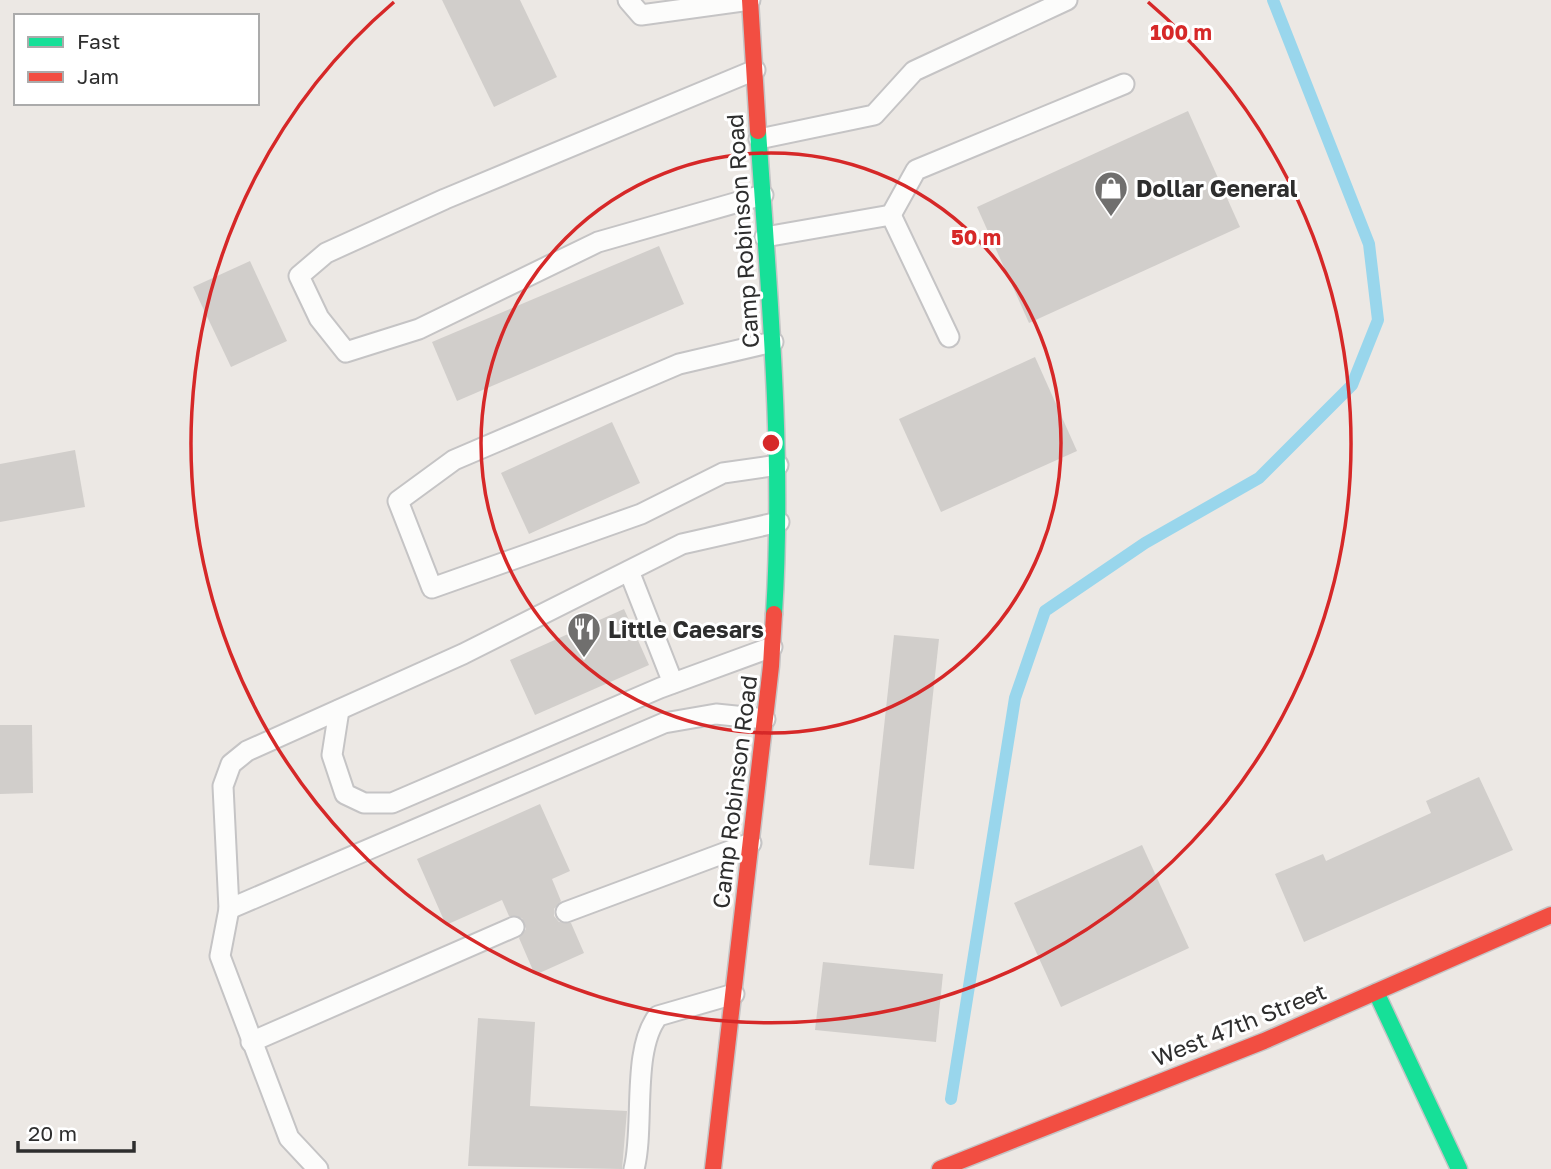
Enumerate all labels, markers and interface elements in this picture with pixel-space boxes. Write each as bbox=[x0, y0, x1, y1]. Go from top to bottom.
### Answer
legend bbox=[14, 14, 259, 105]
text: 100 m bbox=[1150, 19, 1212, 45]
text: Fast bbox=[77, 28, 120, 54]
text: Jam bbox=[77, 63, 119, 89]
street label: Camp Robinson Road bbox=[720, 113, 764, 349]
shop icon: Dollar General bbox=[1092, 169, 1130, 218]
place label: Dollar General bbox=[1136, 174, 1298, 202]
text: 50 m bbox=[951, 224, 1001, 250]
centre of rings bbox=[759, 431, 783, 455]
restaurant icon: Little Caesars bbox=[565, 610, 603, 659]
place label: Little Caesars bbox=[608, 615, 764, 643]
street label: Camp Robinson Road bbox=[706, 674, 762, 910]
street label: West 47th Street bbox=[1148, 976, 1330, 1072]
scale bar bbox=[18, 1110, 133, 1154]
text: 20 m bbox=[28, 1120, 77, 1146]

